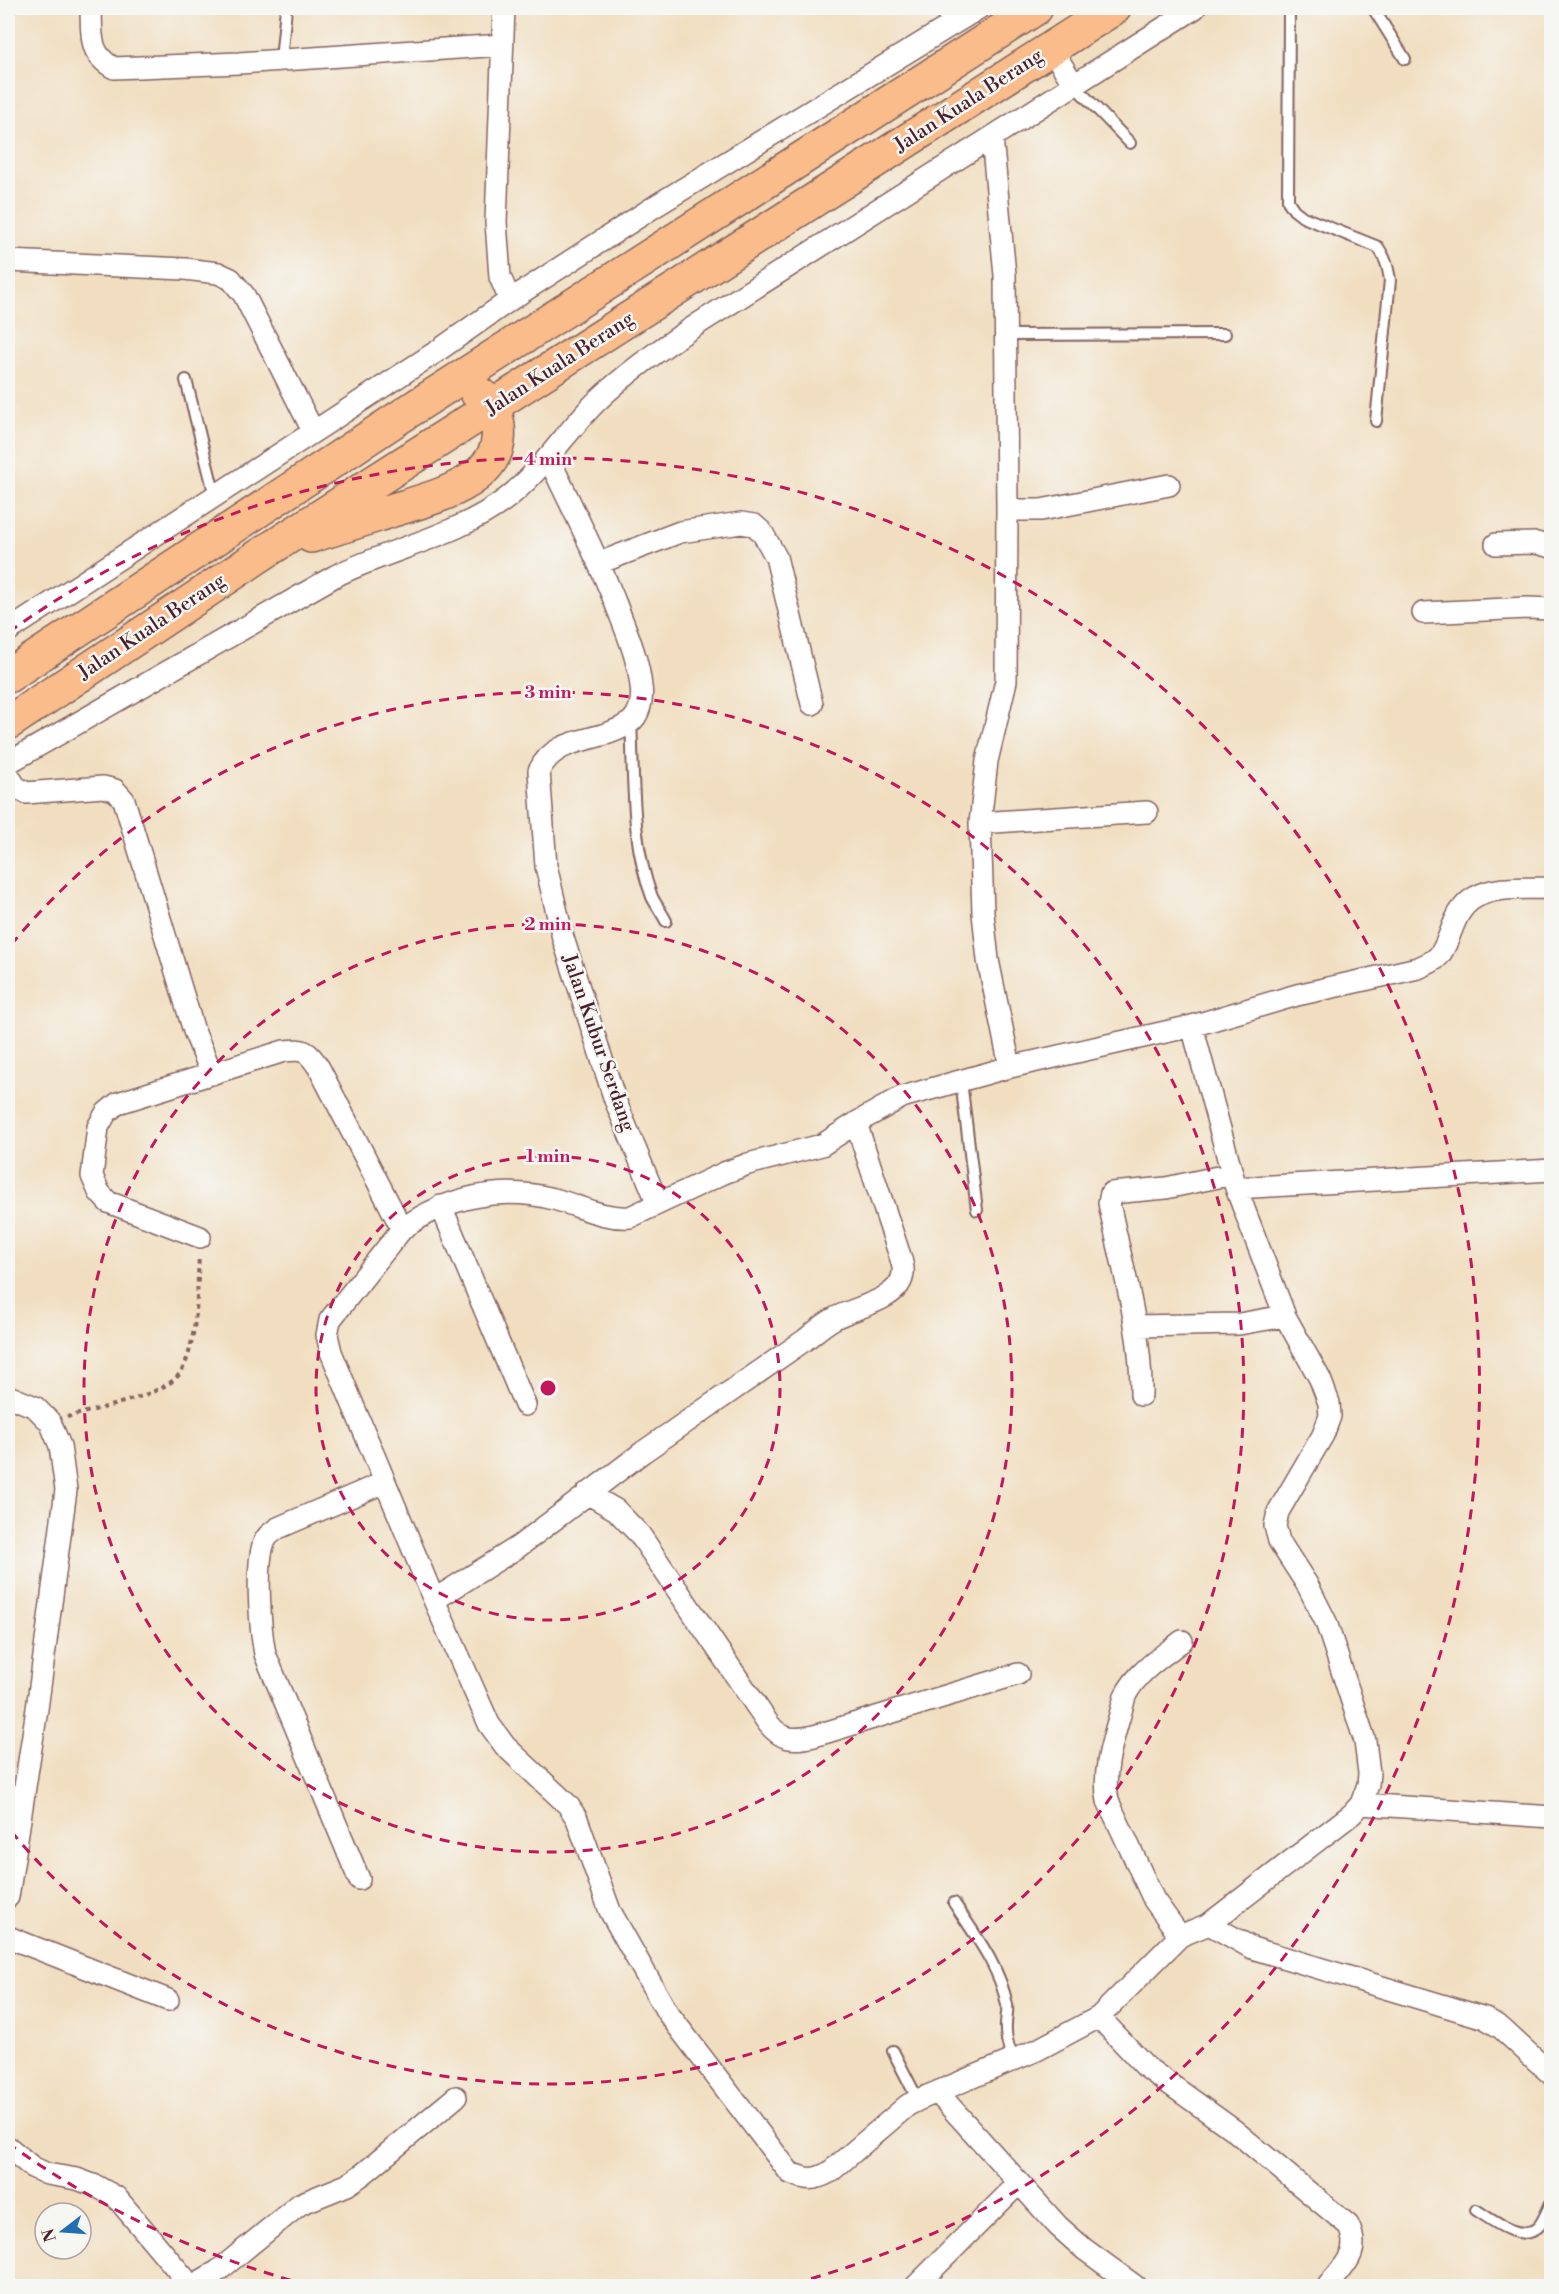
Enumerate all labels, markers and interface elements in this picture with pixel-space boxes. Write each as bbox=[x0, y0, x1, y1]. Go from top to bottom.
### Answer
street label: Jalan Kuala Berang bbox=[889, 43, 1049, 159]
street label: Jalan Kuala Berang bbox=[480, 306, 640, 422]
text: 4 min bbox=[524, 448, 572, 471]
street label: Jalan Kuala Berang bbox=[73, 568, 231, 686]
text: 3 min bbox=[525, 681, 571, 704]
text: 2 min bbox=[524, 913, 572, 936]
street label: Jalan Kubur Serdang bbox=[556, 950, 640, 1136]
text: 1 min bbox=[526, 1145, 570, 1168]
centre of rings bbox=[538, 1378, 558, 1398]
north arrow bbox=[33, 2201, 93, 2261]
text: N bbox=[38, 2226, 61, 2244]

